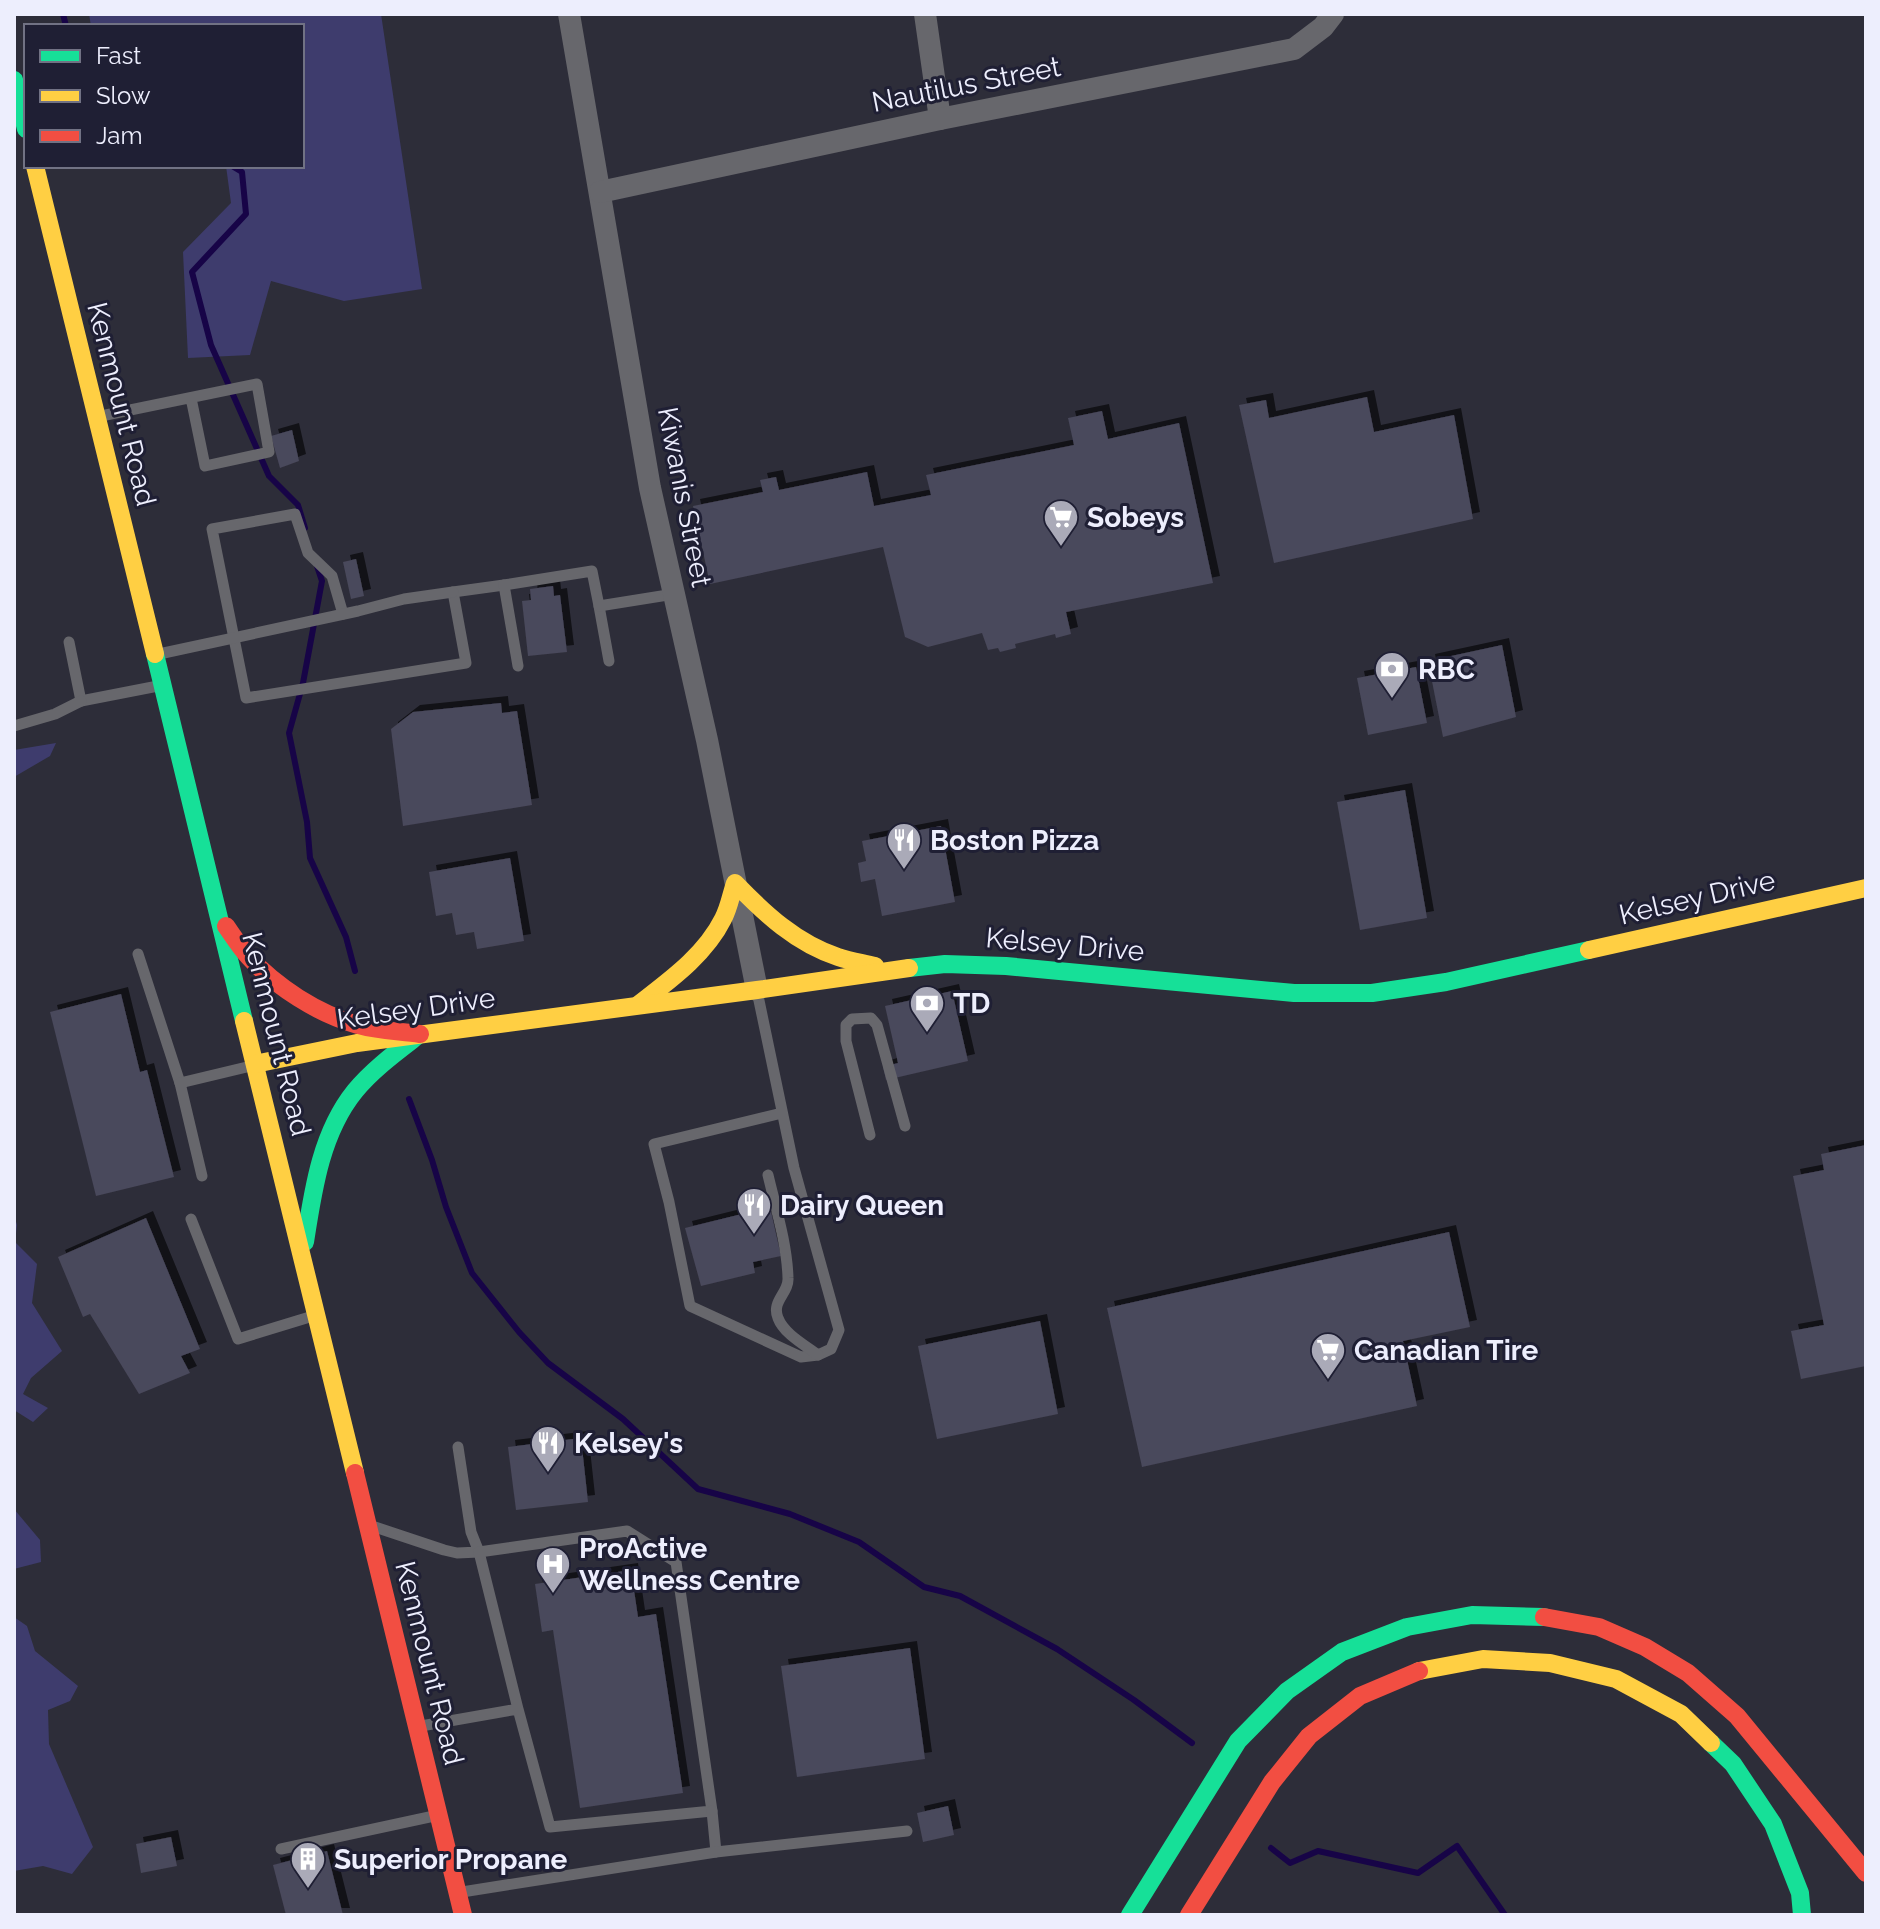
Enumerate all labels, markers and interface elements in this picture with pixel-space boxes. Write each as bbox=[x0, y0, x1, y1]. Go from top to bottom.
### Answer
legend bbox=[24, 24, 304, 168]
text: Fast bbox=[96, 41, 141, 70]
street label: Nautilus Street bbox=[869, 50, 1064, 119]
text: Slow bbox=[96, 81, 151, 110]
text: Jam bbox=[96, 121, 142, 150]
street label: Kenmount Road bbox=[80, 299, 163, 509]
street label: Kiwanis Street bbox=[651, 404, 718, 590]
supermarket icon: Sobeys bbox=[1042, 498, 1080, 548]
place label: Sobeys bbox=[1087, 501, 1184, 534]
bank icon: RBC bbox=[1373, 650, 1411, 700]
place label: RBC bbox=[1418, 653, 1475, 686]
restaurant icon: Boston Pizza bbox=[885, 821, 923, 871]
place label: Boston Pizza bbox=[930, 824, 1099, 857]
street label: Kelsey Drive bbox=[1616, 864, 1778, 931]
street label: Kelsey Drive bbox=[984, 921, 1146, 968]
street label: Kenmount Road bbox=[235, 929, 318, 1139]
street label: Kelsey Drive bbox=[335, 981, 497, 1036]
bank icon: TD bbox=[908, 984, 946, 1034]
place label: TD bbox=[953, 987, 990, 1020]
restaurant icon: Dairy Queen bbox=[735, 1186, 773, 1236]
place label: Dairy Queen bbox=[780, 1189, 944, 1222]
supermarket icon: Canadian Tire bbox=[1309, 1331, 1347, 1381]
place label: Canadian Tire bbox=[1354, 1334, 1538, 1367]
restaurant icon: Kelsey's bbox=[529, 1424, 567, 1474]
place label: Kelsey's bbox=[574, 1427, 683, 1460]
place label: ProActive Wellness Centre bbox=[579, 1532, 800, 1597]
hospital icon: ProActive Wellness Centre bbox=[534, 1545, 572, 1595]
street label: Kenmount Road bbox=[388, 1558, 471, 1768]
building icon: Superior Propane bbox=[289, 1840, 327, 1890]
place label: Superior Propane bbox=[334, 1843, 568, 1876]

